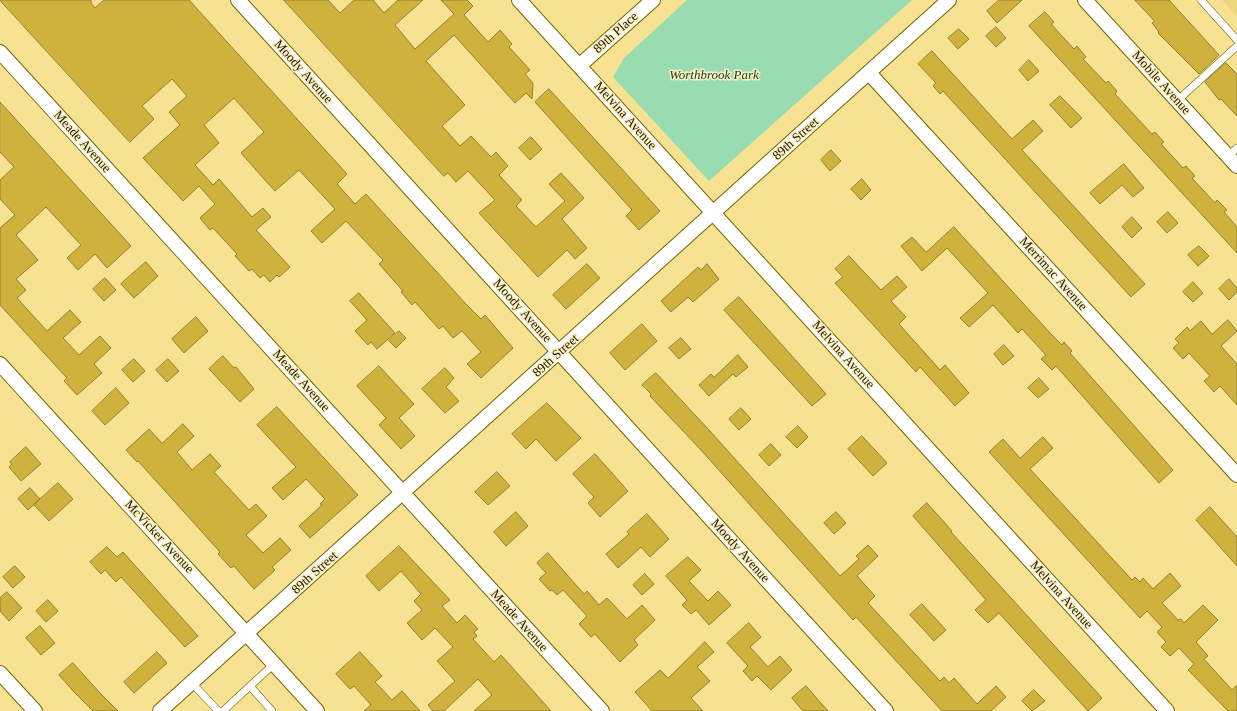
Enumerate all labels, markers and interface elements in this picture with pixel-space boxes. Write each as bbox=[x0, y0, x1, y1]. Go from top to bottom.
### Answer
street label: 89th Place bbox=[591, 9, 641, 57]
street label: Moody Avenue bbox=[270, 37, 336, 107]
street label: Mobile Avenue bbox=[1128, 48, 1194, 118]
park label: Worthbrook Park bbox=[669, 68, 759, 84]
street label: Melvina Avenue bbox=[590, 79, 660, 153]
street label: Meade Avenue bbox=[50, 108, 114, 176]
street label: 89th Street bbox=[770, 114, 822, 164]
street label: Merrimac Avenue bbox=[1016, 234, 1090, 314]
street label: Moody Avenue bbox=[489, 276, 555, 346]
street label: Melvina Avenue bbox=[808, 318, 878, 392]
street label: 89th Street bbox=[530, 331, 582, 381]
street label: Meade Avenue bbox=[269, 347, 333, 415]
street label: McVicker Avenue bbox=[121, 497, 197, 577]
street label: Moody Avenue bbox=[707, 516, 773, 586]
street label: 89th Street bbox=[289, 548, 341, 598]
street label: Melvina Avenue bbox=[1026, 558, 1096, 632]
street label: Meade Avenue bbox=[487, 587, 551, 655]

